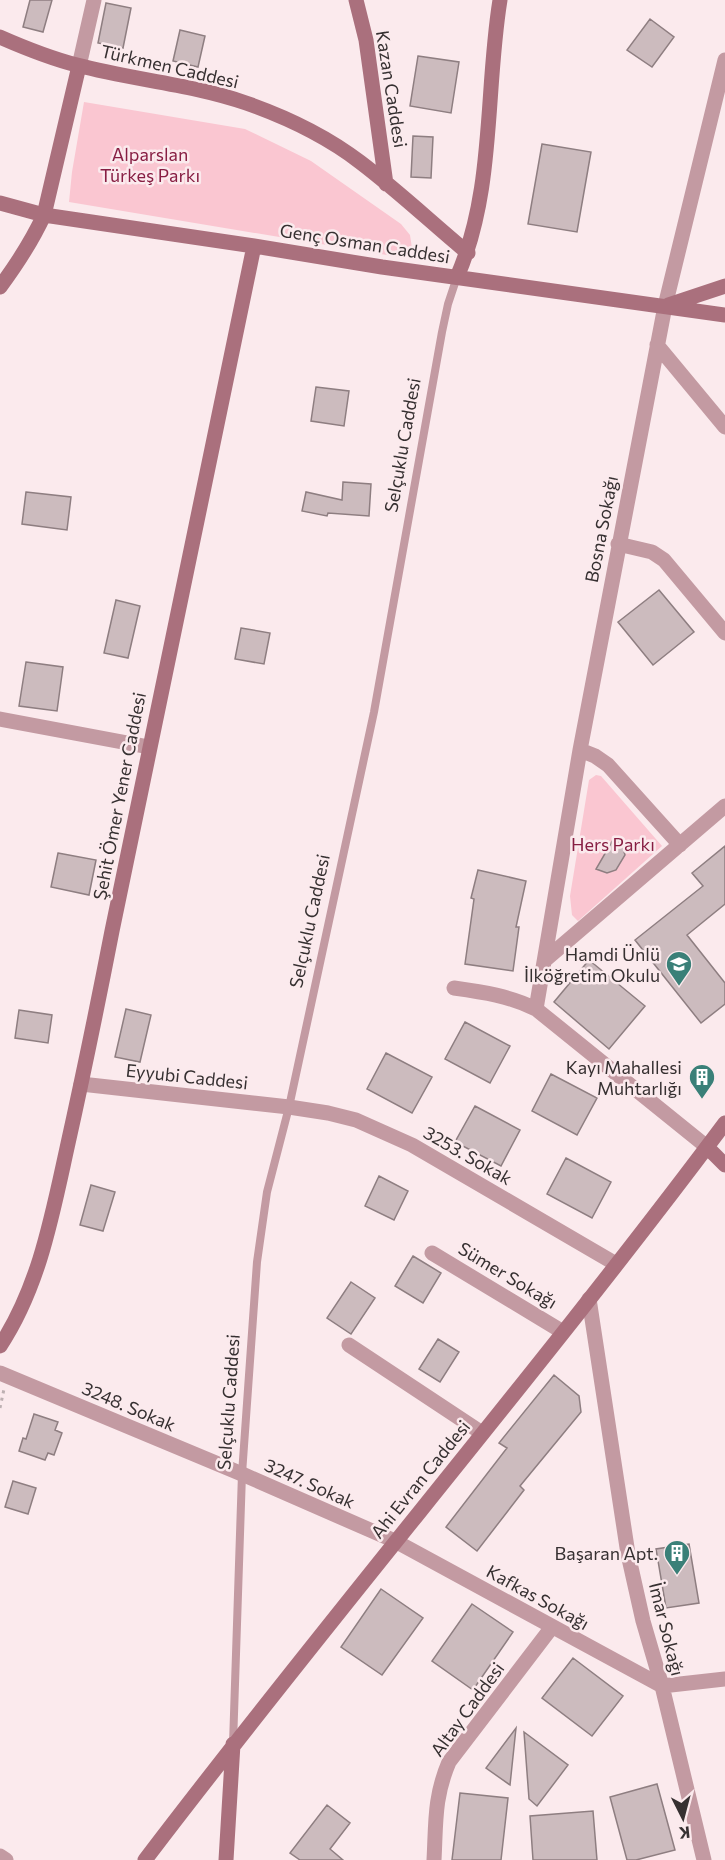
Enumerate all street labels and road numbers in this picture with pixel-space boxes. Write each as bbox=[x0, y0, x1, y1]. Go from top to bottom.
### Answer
street label: Kazan Caddesi bbox=[372, 29, 412, 149]
street label: Türkmen Caddesi bbox=[99, 39, 241, 93]
street label: Genç Osman Caddesi bbox=[278, 219, 452, 267]
street label: Selçuklu Caddesi bbox=[379, 376, 425, 514]
street label: Bosna Sokağı bbox=[580, 474, 622, 584]
street label: Şehit Ömer Yener Caddesi bbox=[88, 690, 150, 902]
street label: Selçuklu Caddesi bbox=[284, 852, 334, 990]
street label: Eyyubi Caddesi bbox=[125, 1059, 249, 1093]
street label: 3253. Sokak bbox=[420, 1121, 516, 1189]
street label: Sümer Sokağı bbox=[455, 1237, 561, 1313]
street label: Selçuklu Caddesi bbox=[212, 1333, 244, 1471]
street label: 3248. Sokak bbox=[79, 1376, 179, 1436]
street label: Ahi Evran Caddesi bbox=[366, 1416, 474, 1542]
street label: 3247. Sokak bbox=[261, 1453, 359, 1513]
street label: Kafkas Sokağı bbox=[483, 1560, 593, 1634]
street label: İmar Sokağı bbox=[645, 1580, 689, 1678]
street label: Altay Caddesi bbox=[425, 1658, 509, 1760]

